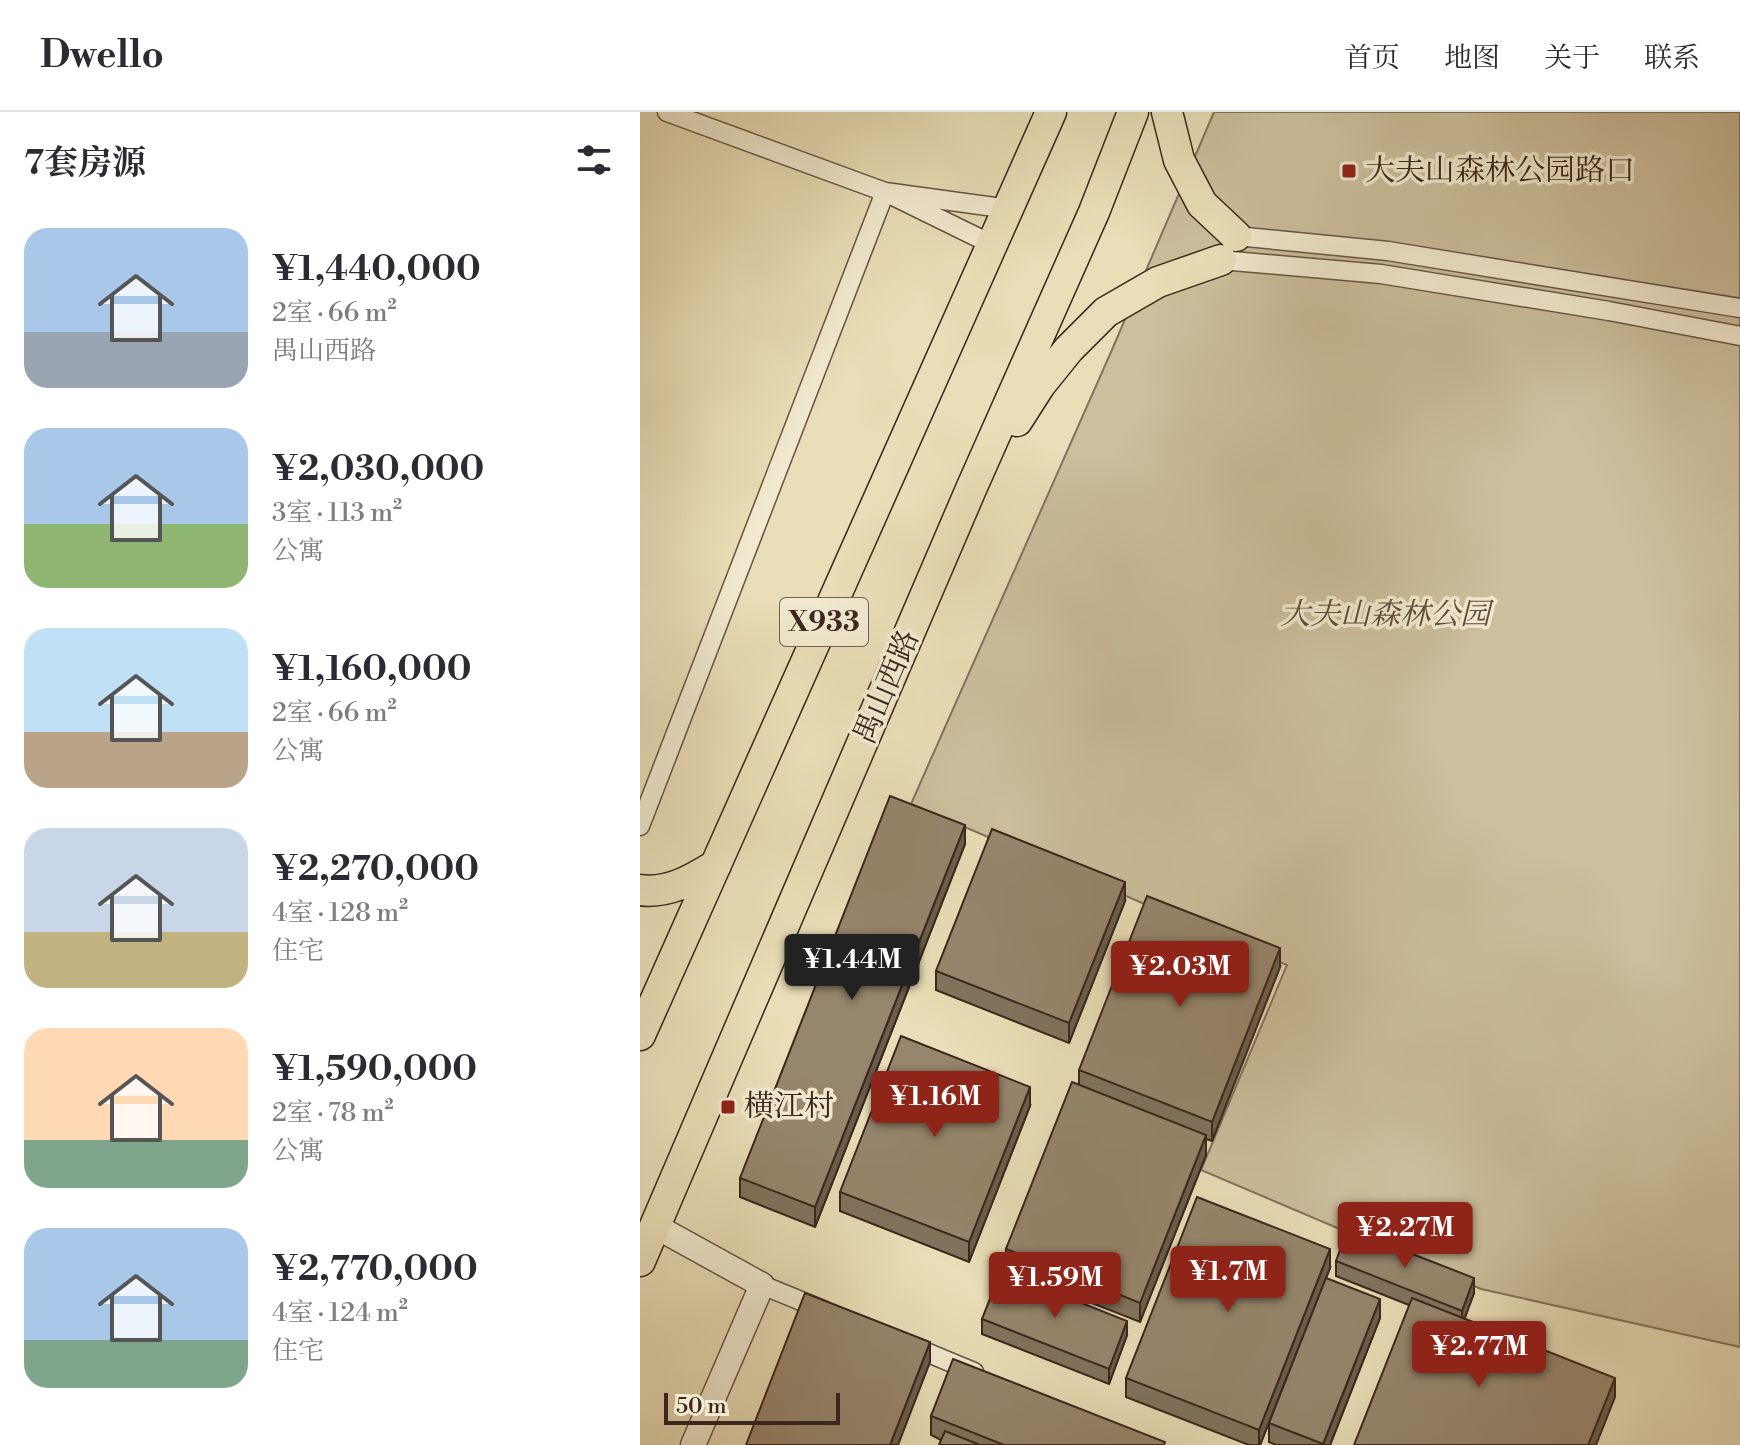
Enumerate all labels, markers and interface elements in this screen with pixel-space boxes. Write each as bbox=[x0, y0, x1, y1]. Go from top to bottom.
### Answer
text: Dwello bbox=[40, 32, 164, 79]
text: 首页 bbox=[1344, 41, 1400, 76]
text: 地图 bbox=[1444, 41, 1500, 76]
text: 关于 bbox=[1544, 41, 1600, 76]
text: 联系 bbox=[1644, 41, 1700, 76]
icon: filters bbox=[572, 138, 616, 182]
text: 7套房源 bbox=[24, 143, 146, 185]
place label: 大夫山森林公园路口 bbox=[1365, 152, 1635, 190]
marker: 大夫山森林公园路口 bbox=[1340, 162, 1358, 180]
text: ¥1,440,000 bbox=[272, 249, 481, 291]
icon: home bbox=[88, 260, 184, 356]
text: 2室 · 66 m² bbox=[272, 297, 397, 329]
text: 禺山西路 bbox=[272, 335, 376, 367]
text: ¥2,030,000 bbox=[272, 449, 484, 491]
icon: home bbox=[88, 460, 184, 556]
text: 3室 · 113 m² bbox=[272, 497, 402, 529]
text: 公寓 bbox=[272, 535, 324, 567]
park label: 大夫山森林公园 bbox=[1280, 596, 1494, 634]
road number: X933 bbox=[780, 598, 868, 646]
street label: 禺山西路 bbox=[846, 624, 928, 750]
text: ¥1,160,000 bbox=[272, 649, 472, 691]
icon: home bbox=[88, 660, 184, 756]
text: 2室 · 66 m² bbox=[272, 697, 397, 729]
text: 公寓 bbox=[272, 735, 324, 767]
text: ¥2,270,000 bbox=[272, 849, 479, 891]
icon: home bbox=[88, 860, 184, 956]
text: 4室 · 128 m² bbox=[272, 897, 408, 929]
pin: ¥1.44M bbox=[787, 934, 917, 1002]
text: 住宅 bbox=[272, 935, 324, 967]
pin: ¥2.03M bbox=[1115, 941, 1245, 1009]
text: ¥1.44M bbox=[802, 944, 902, 976]
text: ¥2.03M bbox=[1129, 951, 1231, 983]
text: ¥1,590,000 bbox=[272, 1049, 477, 1091]
icon: home bbox=[88, 1060, 184, 1156]
pin: ¥1.16M bbox=[870, 1071, 1000, 1139]
text: ¥1.16M bbox=[889, 1081, 981, 1113]
place label: 横江村 bbox=[744, 1088, 834, 1126]
text: 2室 · 78 m² bbox=[272, 1097, 394, 1129]
marker: 横江村 bbox=[719, 1098, 737, 1116]
text: 公寓 bbox=[272, 1135, 324, 1167]
pin: ¥2.27M bbox=[1340, 1202, 1470, 1270]
text: ¥2.27M bbox=[1356, 1212, 1454, 1244]
pin: ¥1.7M bbox=[1172, 1246, 1284, 1314]
text: ¥2,770,000 bbox=[272, 1249, 478, 1291]
pin: ¥1.59M bbox=[990, 1252, 1120, 1320]
text: ¥1.7M bbox=[1188, 1256, 1268, 1288]
icon: home bbox=[88, 1260, 184, 1356]
text: ¥1.59M bbox=[1007, 1262, 1103, 1294]
text: 4室 · 124 m² bbox=[272, 1297, 408, 1329]
pin: ¥2.77M bbox=[1414, 1321, 1544, 1389]
text: ¥2.77M bbox=[1430, 1331, 1528, 1363]
text: 住宅 bbox=[272, 1335, 324, 1367]
scale bar bbox=[664, 1389, 840, 1425]
text: 50 m bbox=[676, 1393, 727, 1420]

